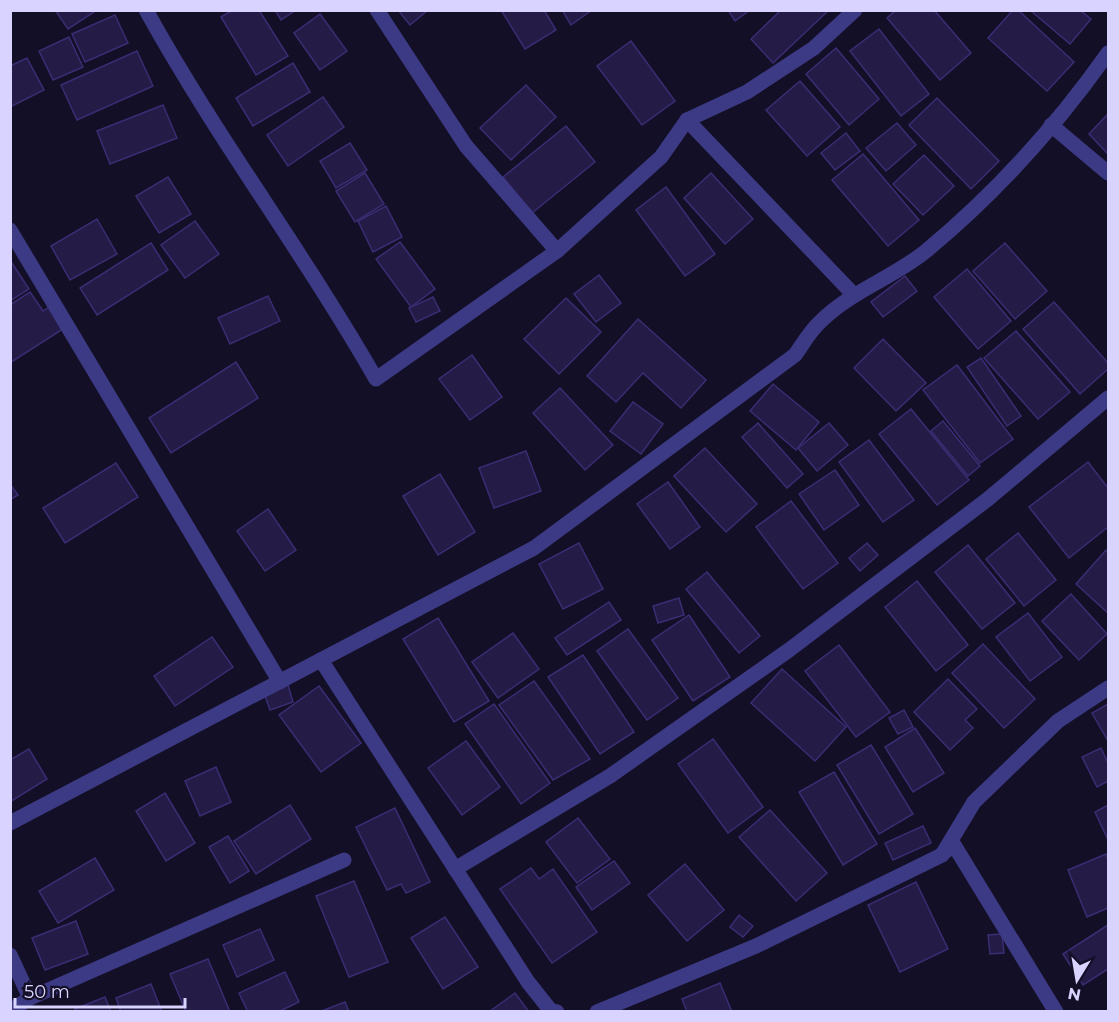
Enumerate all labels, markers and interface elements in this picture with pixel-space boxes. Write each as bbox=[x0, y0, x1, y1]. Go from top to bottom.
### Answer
north arrow bbox=[1047, 950, 1107, 1010]
scale bar bbox=[15, 971, 184, 1009]
text: 50 m bbox=[24, 981, 70, 1003]
text: N bbox=[1066, 984, 1082, 1005]

